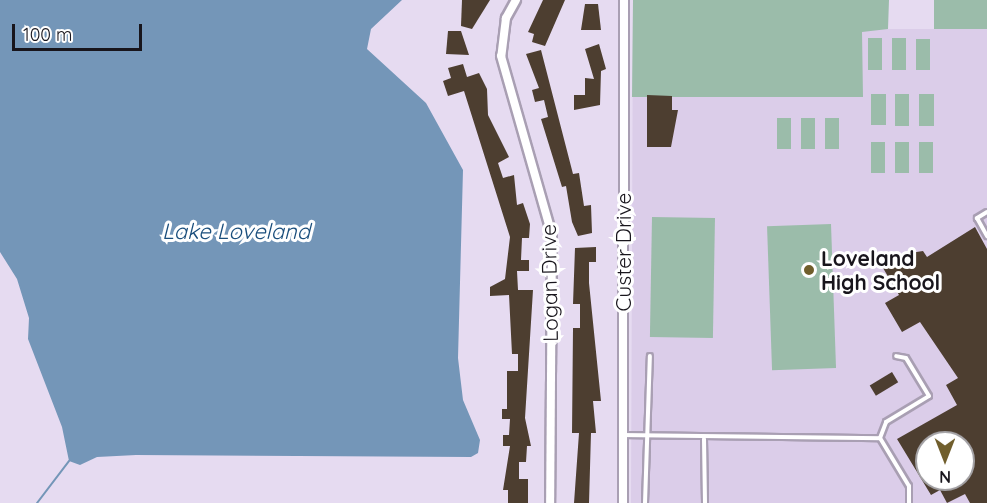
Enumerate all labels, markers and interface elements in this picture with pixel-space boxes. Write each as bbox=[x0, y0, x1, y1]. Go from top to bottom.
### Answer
scale bar bbox=[15, 12, 146, 50]
text: 100 m bbox=[23, 23, 72, 46]
street label: Custer Drive bbox=[610, 193, 636, 311]
water label: Lake Loveland bbox=[162, 219, 310, 245]
street label: Logan Drive bbox=[535, 224, 563, 342]
place label: Loveland High School bbox=[821, 245, 940, 295]
marker: Loveland High School bbox=[802, 263, 816, 277]
north arrow bbox=[915, 431, 975, 491]
text: N bbox=[939, 467, 951, 487]

